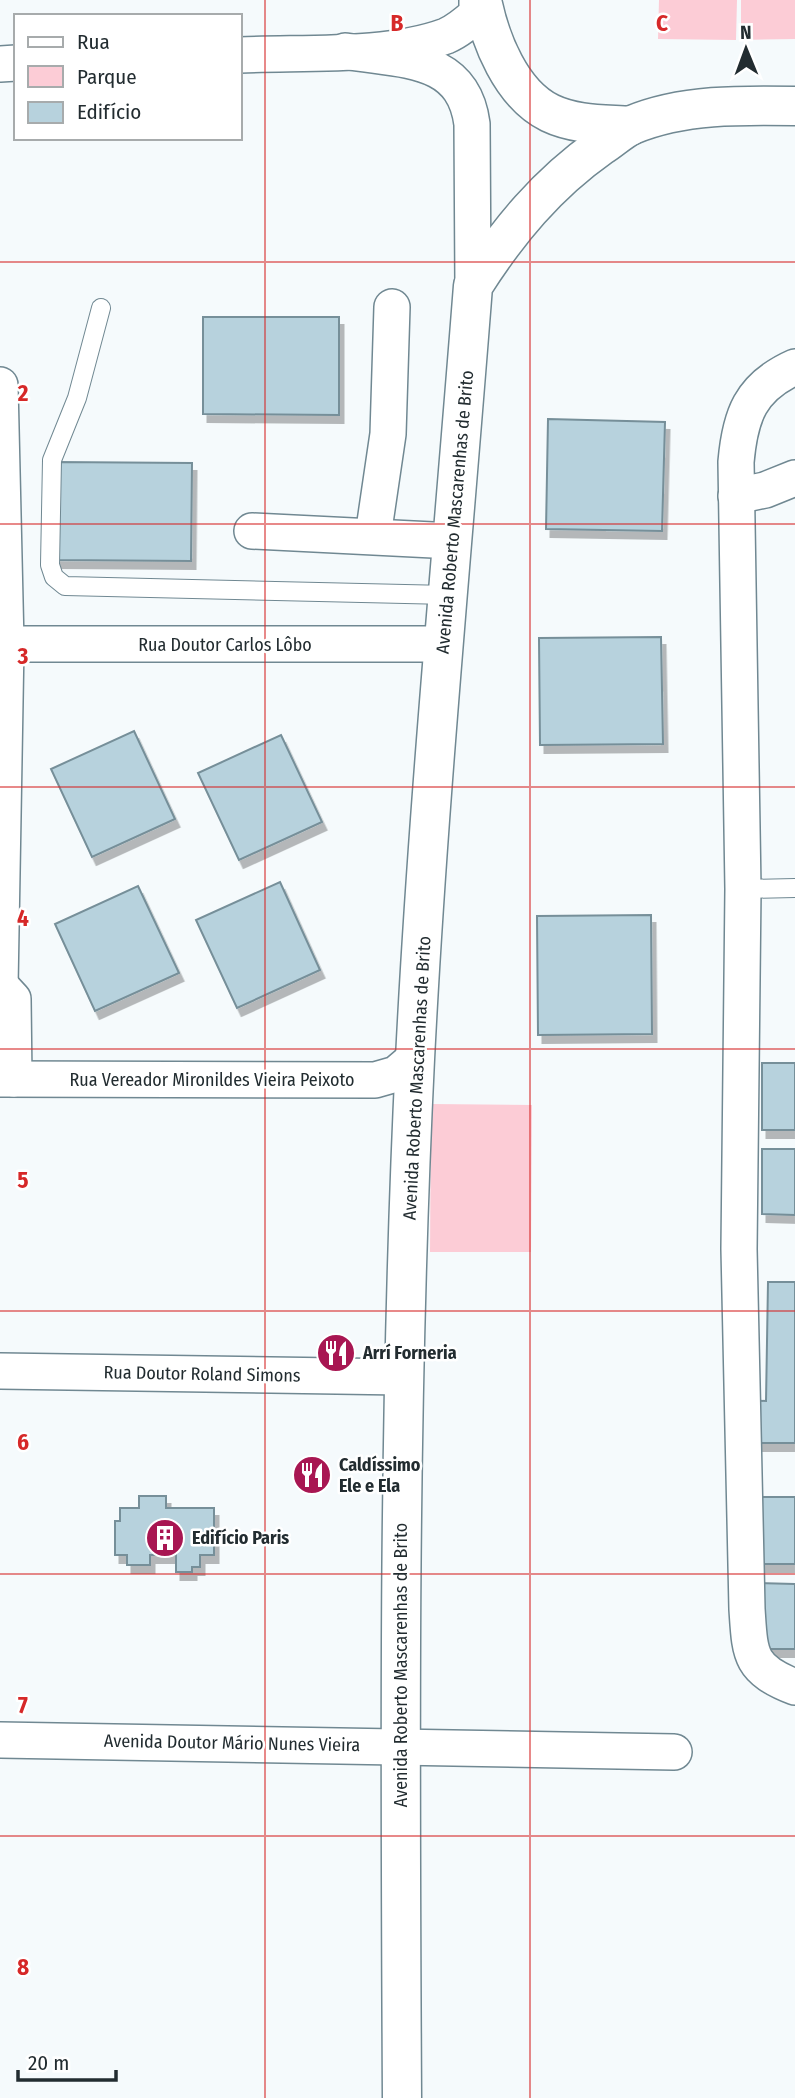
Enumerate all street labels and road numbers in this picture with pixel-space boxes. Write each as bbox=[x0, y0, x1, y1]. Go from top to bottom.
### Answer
street label: Avenida Roberto Mascarenhas de Brito bbox=[432, 369, 478, 655]
street label: Rua Doutor Carlos Lôbo bbox=[138, 634, 312, 656]
street label: Avenida Roberto Mascarenhas de Brito bbox=[399, 935, 435, 1221]
street label: Rua Vereador Mironildes Vieira Peixoto bbox=[69, 1069, 355, 1091]
street label: Rua Doutor Roland Simons bbox=[103, 1361, 301, 1387]
street label: Avenida Roberto Mascarenhas de Brito bbox=[390, 1523, 412, 1807]
street label: Avenida Doutor Mário Nunes Vieira bbox=[104, 1730, 361, 1756]

